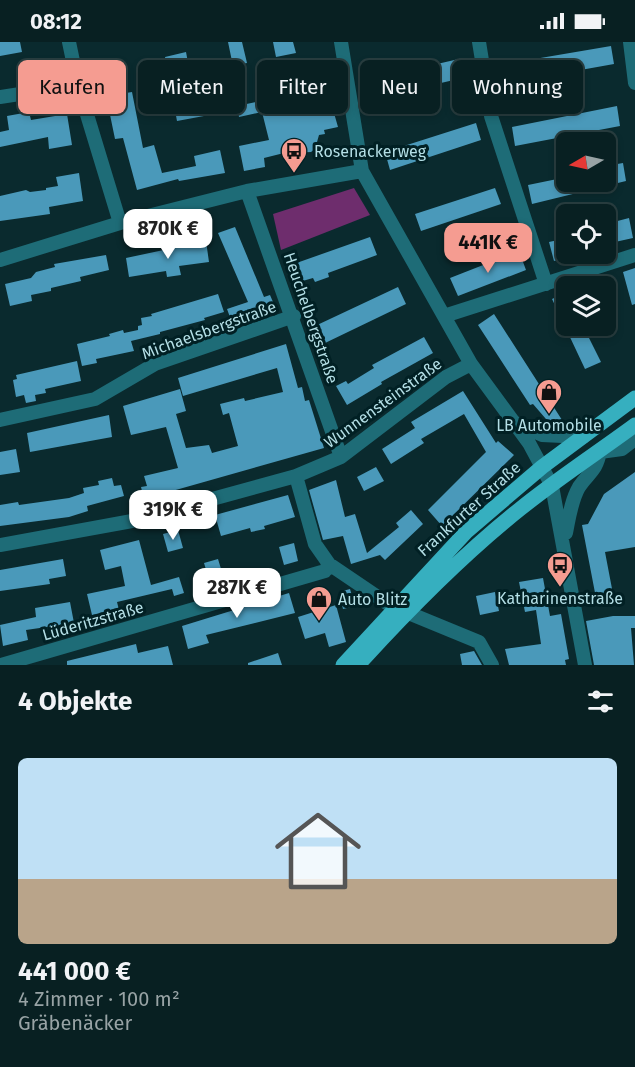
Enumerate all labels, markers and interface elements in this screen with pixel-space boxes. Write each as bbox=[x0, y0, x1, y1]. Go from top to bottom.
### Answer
text: 08:12 bbox=[30, 8, 82, 35]
chip: Kaufen bbox=[18, 60, 126, 114]
chip: Mieten bbox=[138, 60, 245, 114]
chip: Filter bbox=[257, 60, 348, 114]
chip: Neu bbox=[360, 60, 440, 114]
chip: Wohnung bbox=[452, 60, 583, 114]
north arrow bbox=[556, 132, 616, 192]
map controls bbox=[556, 132, 616, 336]
bus stop icon: Rosenackerweg bbox=[279, 136, 309, 174]
place label: Rosenackerweg bbox=[314, 142, 427, 161]
button: locate bbox=[556, 204, 616, 264]
pin: 870K € bbox=[119, 209, 217, 260]
text: 870K € bbox=[137, 216, 199, 240]
pin: 441K € bbox=[439, 223, 537, 274]
text: 441K € bbox=[458, 230, 518, 254]
street label: Heuchelbergstraße bbox=[280, 250, 342, 386]
button: layers bbox=[556, 276, 616, 336]
street label: Michaelsbergstraße bbox=[139, 297, 279, 363]
street label: Wunnensteinstraße bbox=[321, 354, 445, 452]
shop icon: LB Automobile bbox=[534, 377, 564, 415]
place label: LB Automobile bbox=[496, 416, 602, 435]
street label: Frankfurter Straße bbox=[414, 458, 524, 560]
pin: 319K € bbox=[124, 490, 222, 541]
text: 319K € bbox=[143, 497, 203, 521]
bus stop icon: Katharinenstraße bbox=[545, 550, 575, 588]
pin: 287K € bbox=[188, 568, 286, 619]
text: 287K € bbox=[207, 575, 267, 599]
shop icon: Auto Blitz bbox=[304, 584, 334, 622]
place label: Katharinenstraße bbox=[497, 589, 623, 608]
place label: Auto Blitz bbox=[338, 590, 407, 609]
street label: Lüderitzstraße bbox=[40, 597, 146, 645]
icon: filters bbox=[584, 685, 617, 718]
text: 4 Objekte bbox=[18, 686, 132, 717]
icon: home bbox=[264, 797, 372, 905]
text: 441 000 € bbox=[18, 956, 131, 987]
text: 4 Zimmer · 100 m² bbox=[18, 987, 180, 1011]
text: Gräbenäcker bbox=[18, 1011, 132, 1035]

